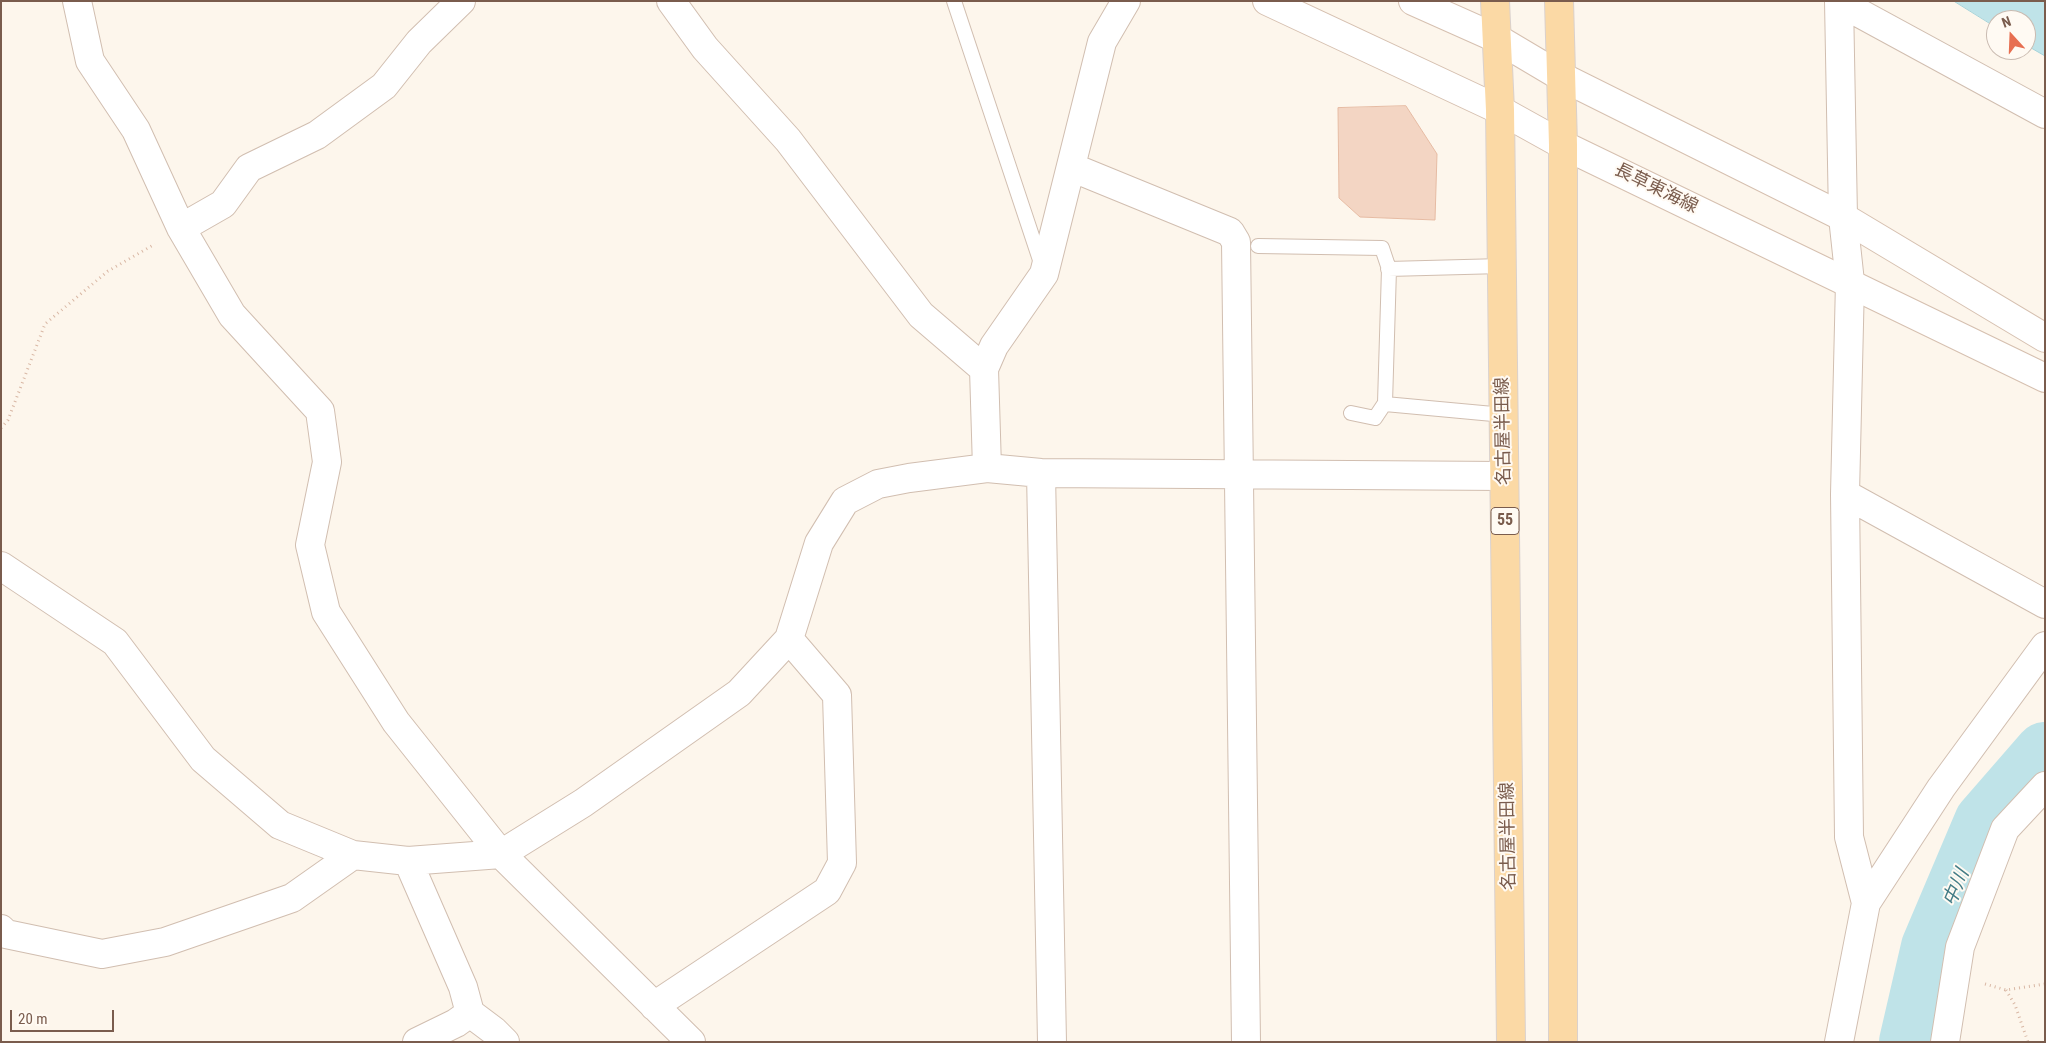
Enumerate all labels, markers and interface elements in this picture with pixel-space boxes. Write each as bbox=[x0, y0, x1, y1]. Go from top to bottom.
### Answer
north arrow bbox=[1986, 10, 2036, 60]
text: N bbox=[1999, 13, 2013, 31]
street label: 長草東海線 bbox=[1611, 160, 1701, 218]
street label: 名古屋半田線 bbox=[1492, 377, 1516, 485]
road number: 55 bbox=[1491, 508, 1519, 534]
street label: 名古屋半田線 bbox=[1497, 782, 1521, 890]
water label: 中川 bbox=[1939, 866, 1975, 910]
scale bar bbox=[12, 1000, 116, 1032]
text: 20 m bbox=[18, 1010, 48, 1028]

